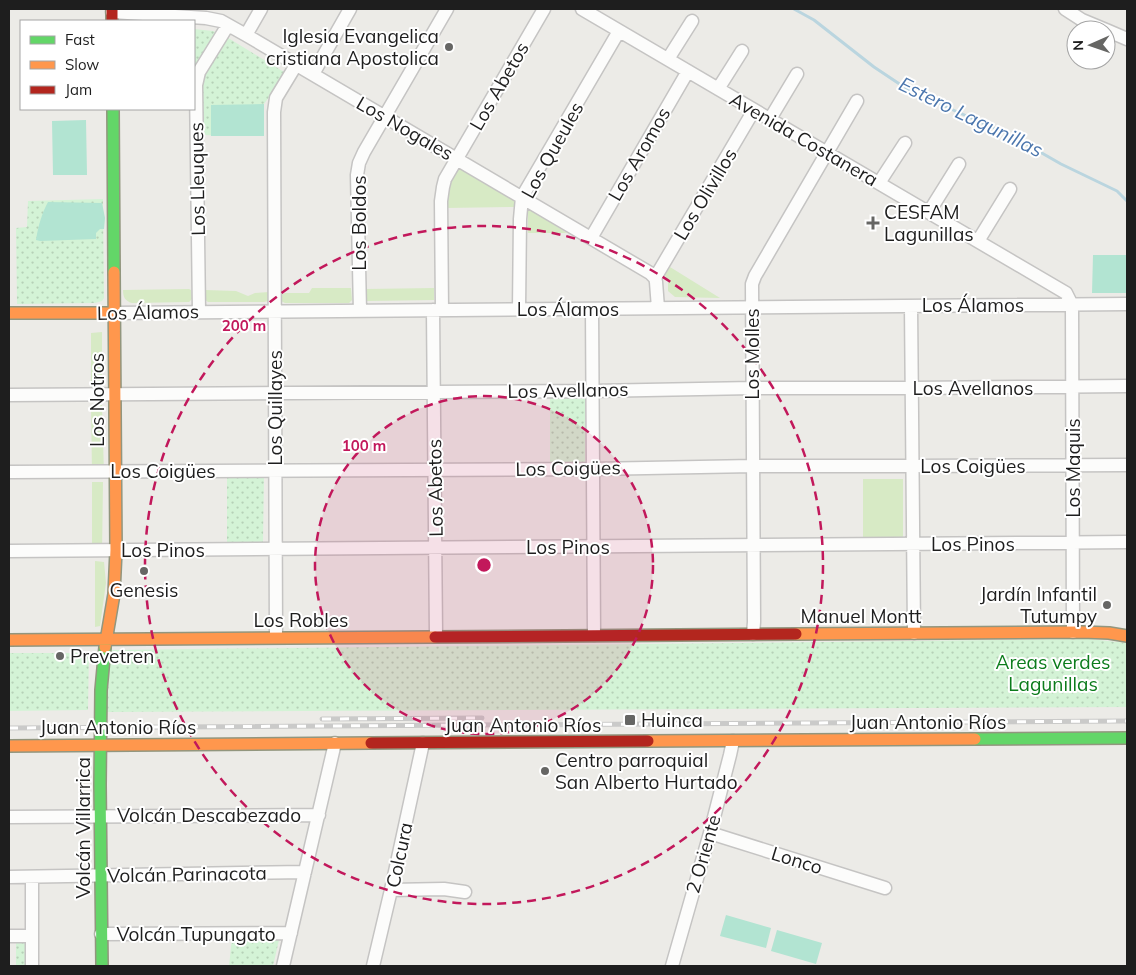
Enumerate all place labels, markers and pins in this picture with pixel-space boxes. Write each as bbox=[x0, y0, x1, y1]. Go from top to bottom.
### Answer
place label: Iglesia Evangelica cristiana Apostolica bbox=[266, 24, 439, 70]
marker: Iglesia Evangelica cristiana Apostolica bbox=[443, 41, 455, 53]
place label: CESFAM Lagunillas bbox=[884, 200, 974, 246]
marker: CESFAM Lagunillas bbox=[866, 216, 880, 230]
centre of rings bbox=[475, 556, 493, 574]
marker: Genesis bbox=[138, 565, 150, 577]
place label: Genesis bbox=[109, 578, 179, 602]
place label: Jardín Infantil Tutumpy bbox=[980, 582, 1097, 628]
marker: Jardín Infantil Tutumpy bbox=[1101, 599, 1113, 611]
place label: Prevetren bbox=[70, 644, 154, 668]
marker: Prevetren bbox=[54, 650, 66, 662]
place label: Huinca bbox=[641, 708, 703, 732]
marker: Huinca bbox=[623, 713, 637, 727]
place label: Centro parroquial San Alberto Hurtado bbox=[555, 748, 738, 794]
marker: Centro parroquial San Alberto Hurtado bbox=[539, 765, 551, 777]

